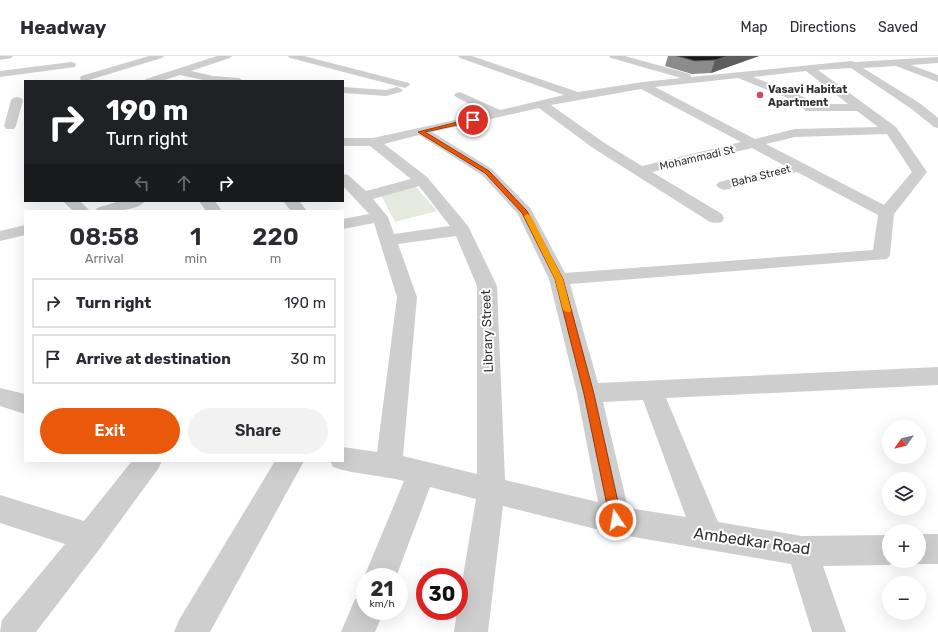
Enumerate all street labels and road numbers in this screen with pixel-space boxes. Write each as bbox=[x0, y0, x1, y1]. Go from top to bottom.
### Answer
street label: Mohammadi St bbox=[658, 143, 736, 173]
street label: Baha Street bbox=[730, 162, 793, 190]
street label: Library Street bbox=[478, 289, 496, 373]
street label: Ambedkar Road bbox=[693, 523, 811, 559]

